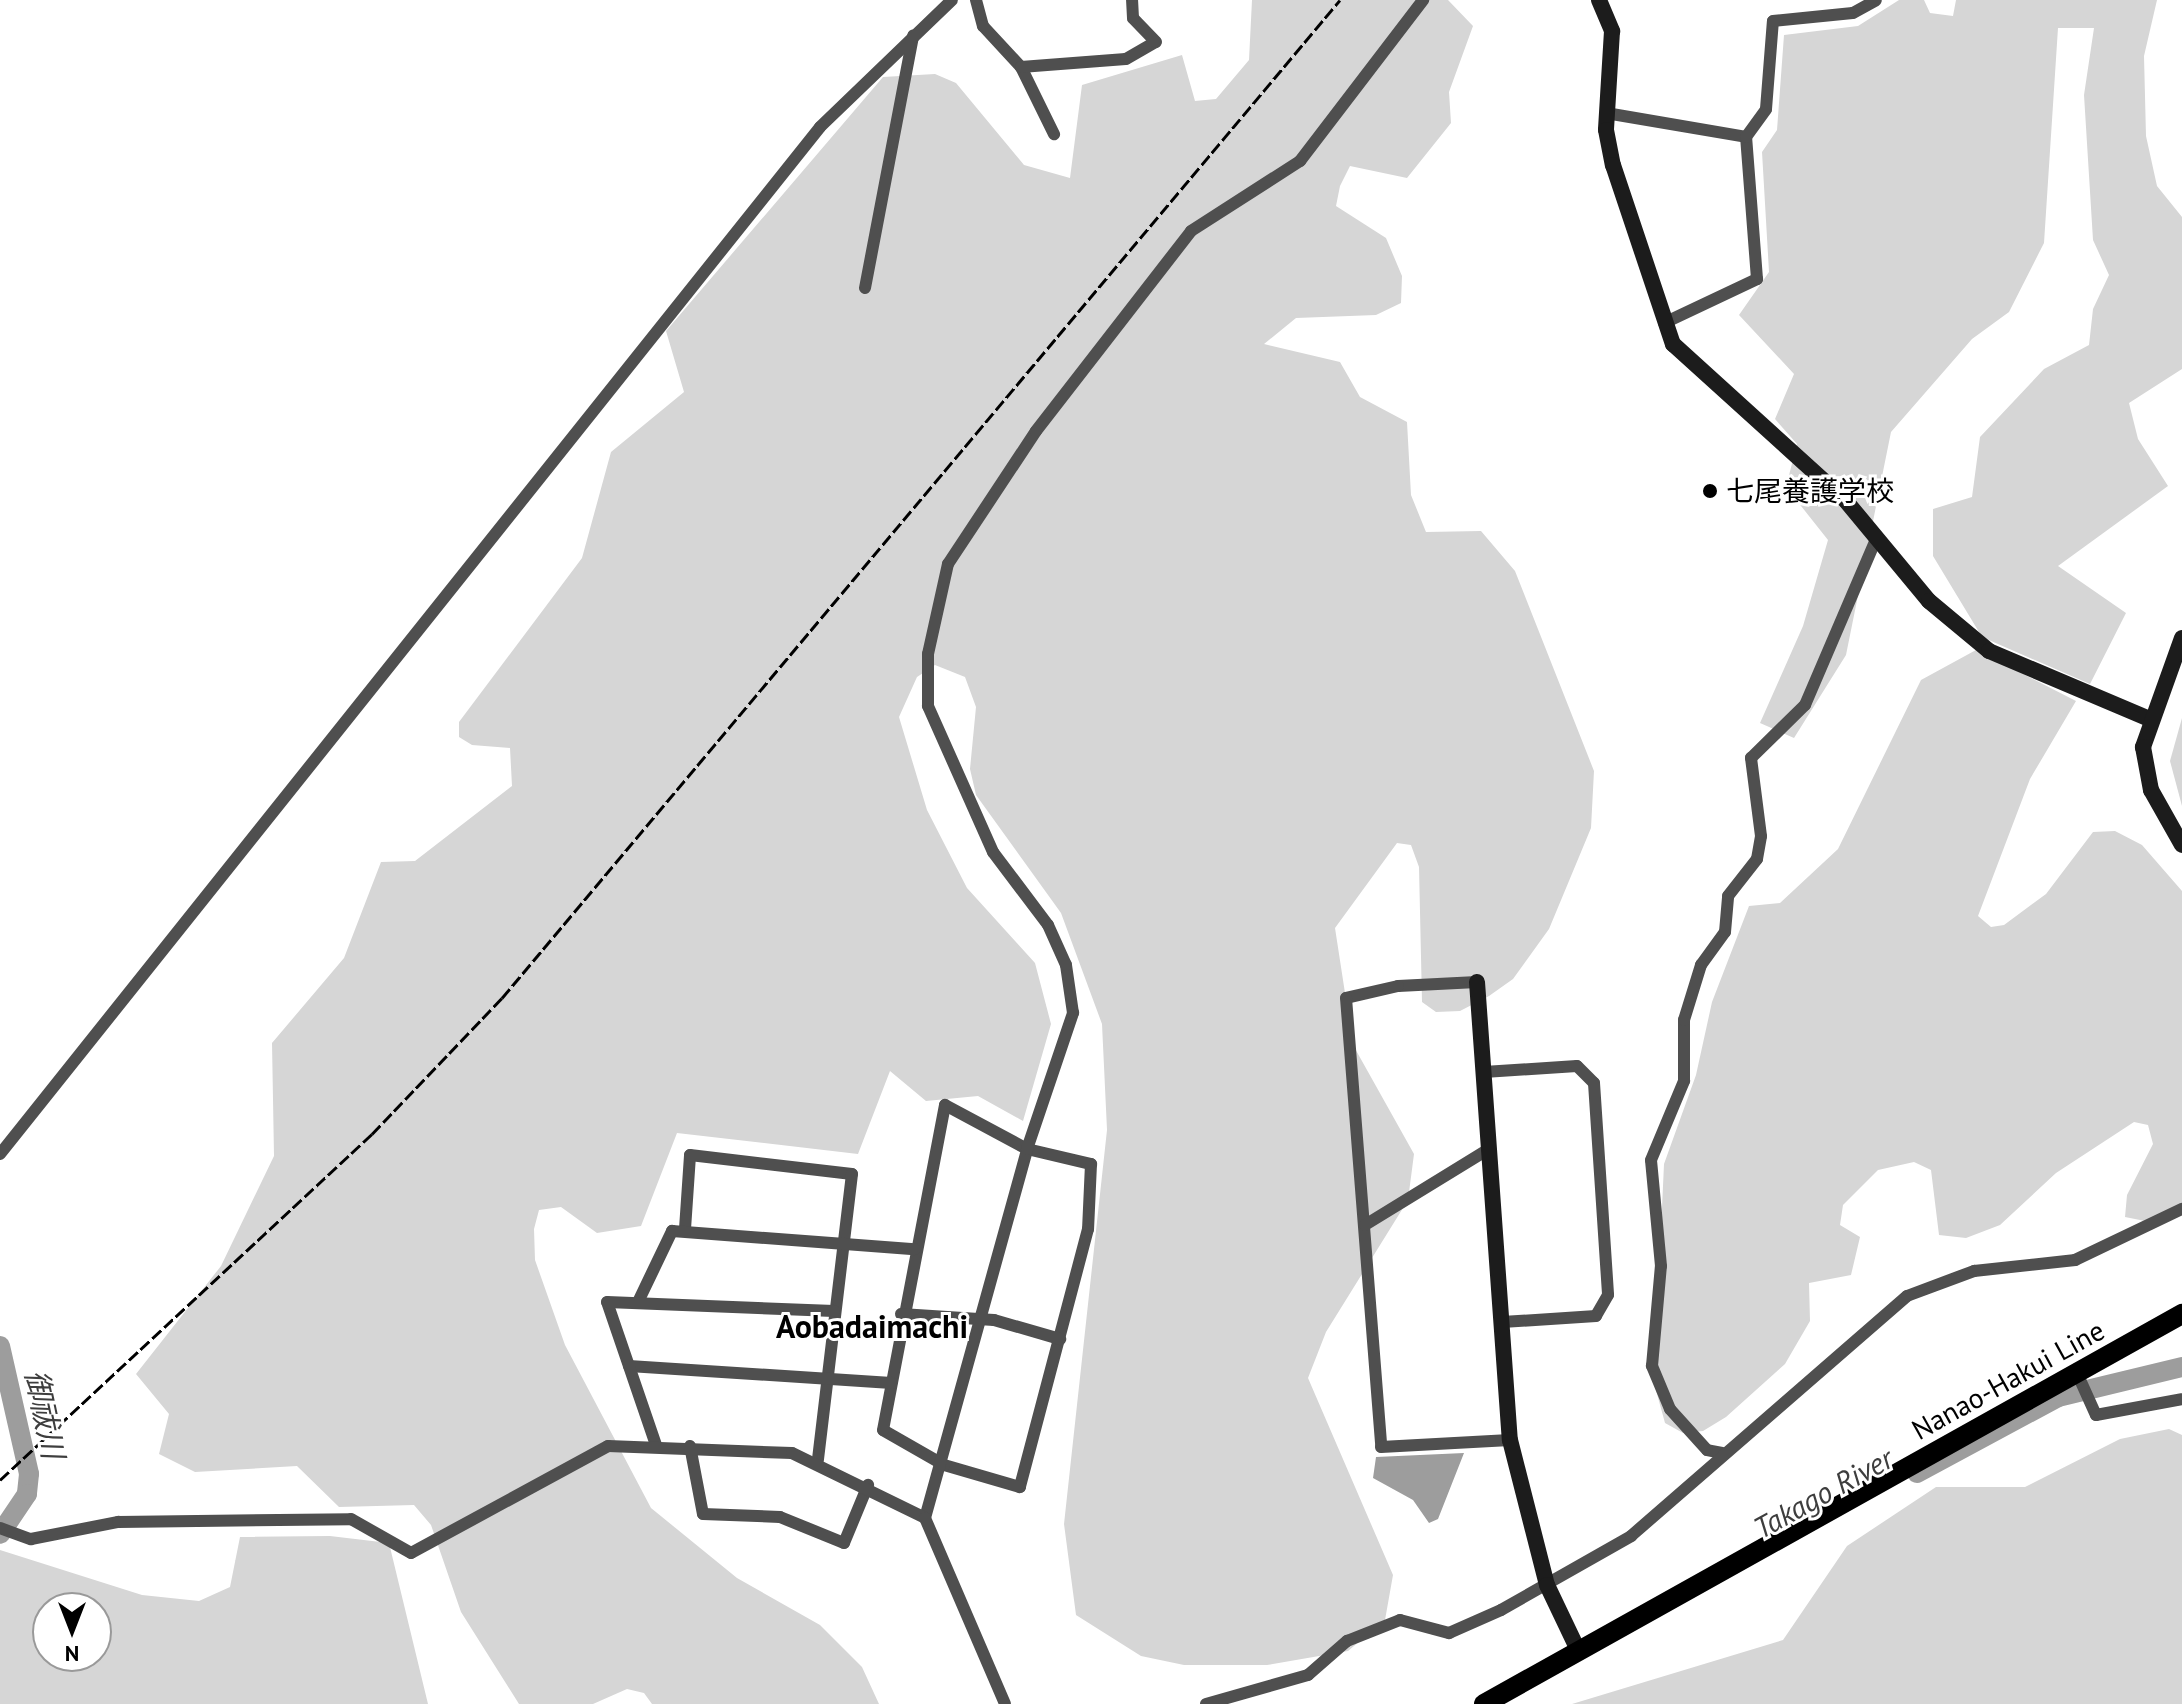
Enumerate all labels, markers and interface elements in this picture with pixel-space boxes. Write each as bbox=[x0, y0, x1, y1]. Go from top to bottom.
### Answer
place label: 七尾養護学校 bbox=[1726, 474, 1894, 508]
marker: 七尾養護学校 bbox=[1701, 482, 1719, 500]
district label: Aobadaimachi bbox=[776, 1307, 968, 1345]
street label: Nanao-Hakui Line bbox=[1906, 1313, 2110, 1447]
water label: 御祓川 bbox=[18, 1366, 72, 1462]
water label: Takago River bbox=[1747, 1440, 1899, 1546]
north arrow bbox=[32, 1592, 112, 1672]
text: N bbox=[65, 1640, 79, 1668]

